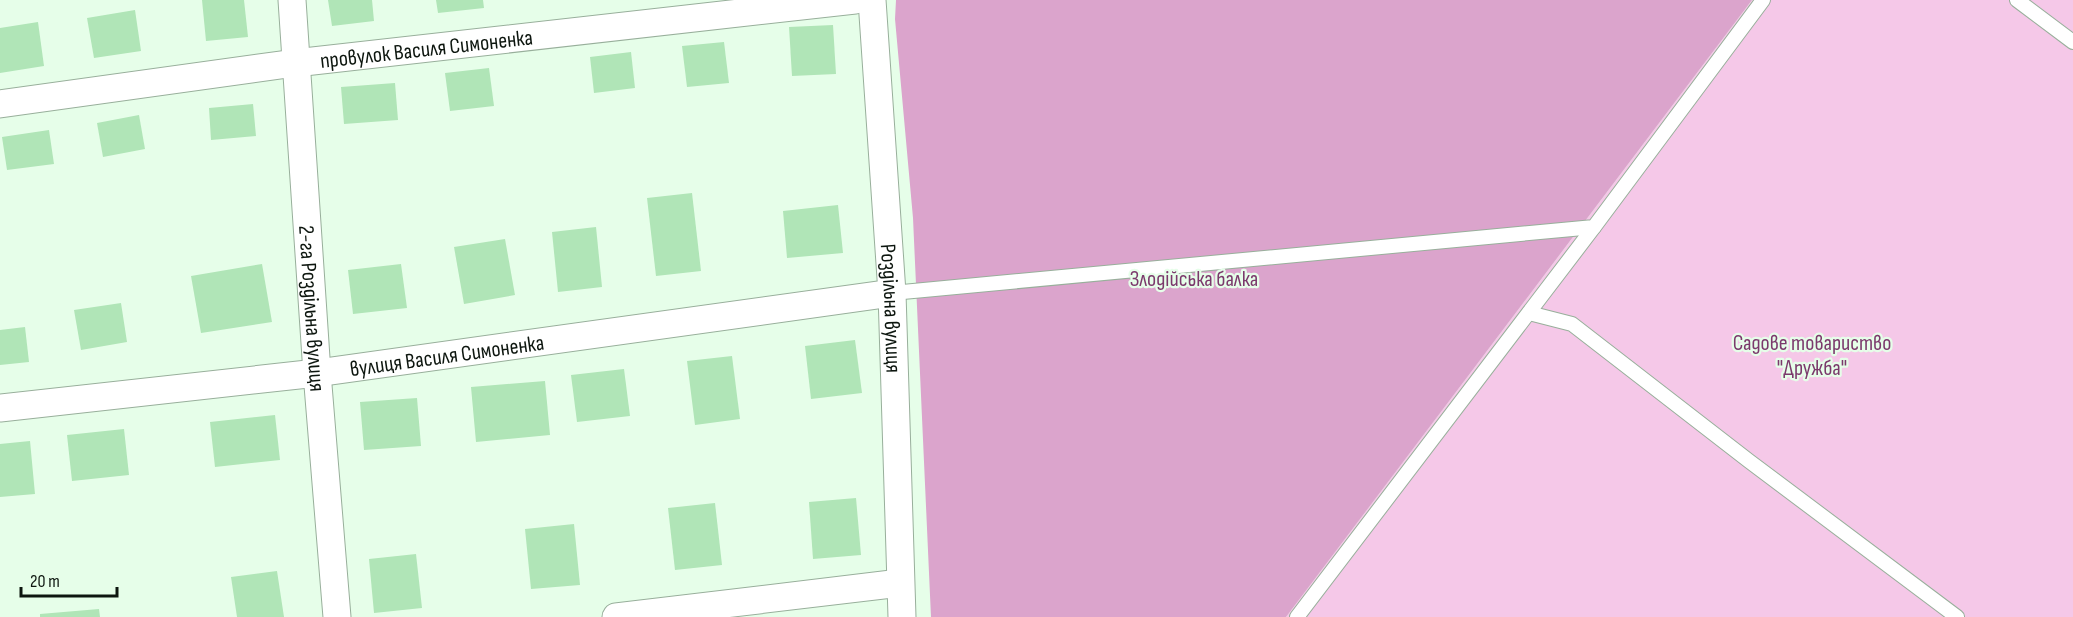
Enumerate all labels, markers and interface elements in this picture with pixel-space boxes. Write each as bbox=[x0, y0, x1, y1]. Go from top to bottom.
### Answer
street label: провулок Василя Симоненка bbox=[319, 24, 534, 75]
street label: 2-га Роздільна вулиця bbox=[292, 224, 330, 393]
street label: Роздільна вулиця bbox=[874, 243, 906, 373]
park label: Злодійська балка bbox=[1130, 266, 1258, 293]
street label: вулиця Василя Симоненка bbox=[348, 330, 546, 383]
park label: Садове товариство "Дружба" bbox=[1733, 330, 1891, 382]
scale bar bbox=[21, 560, 117, 598]
text: 20 m bbox=[30, 571, 60, 592]

